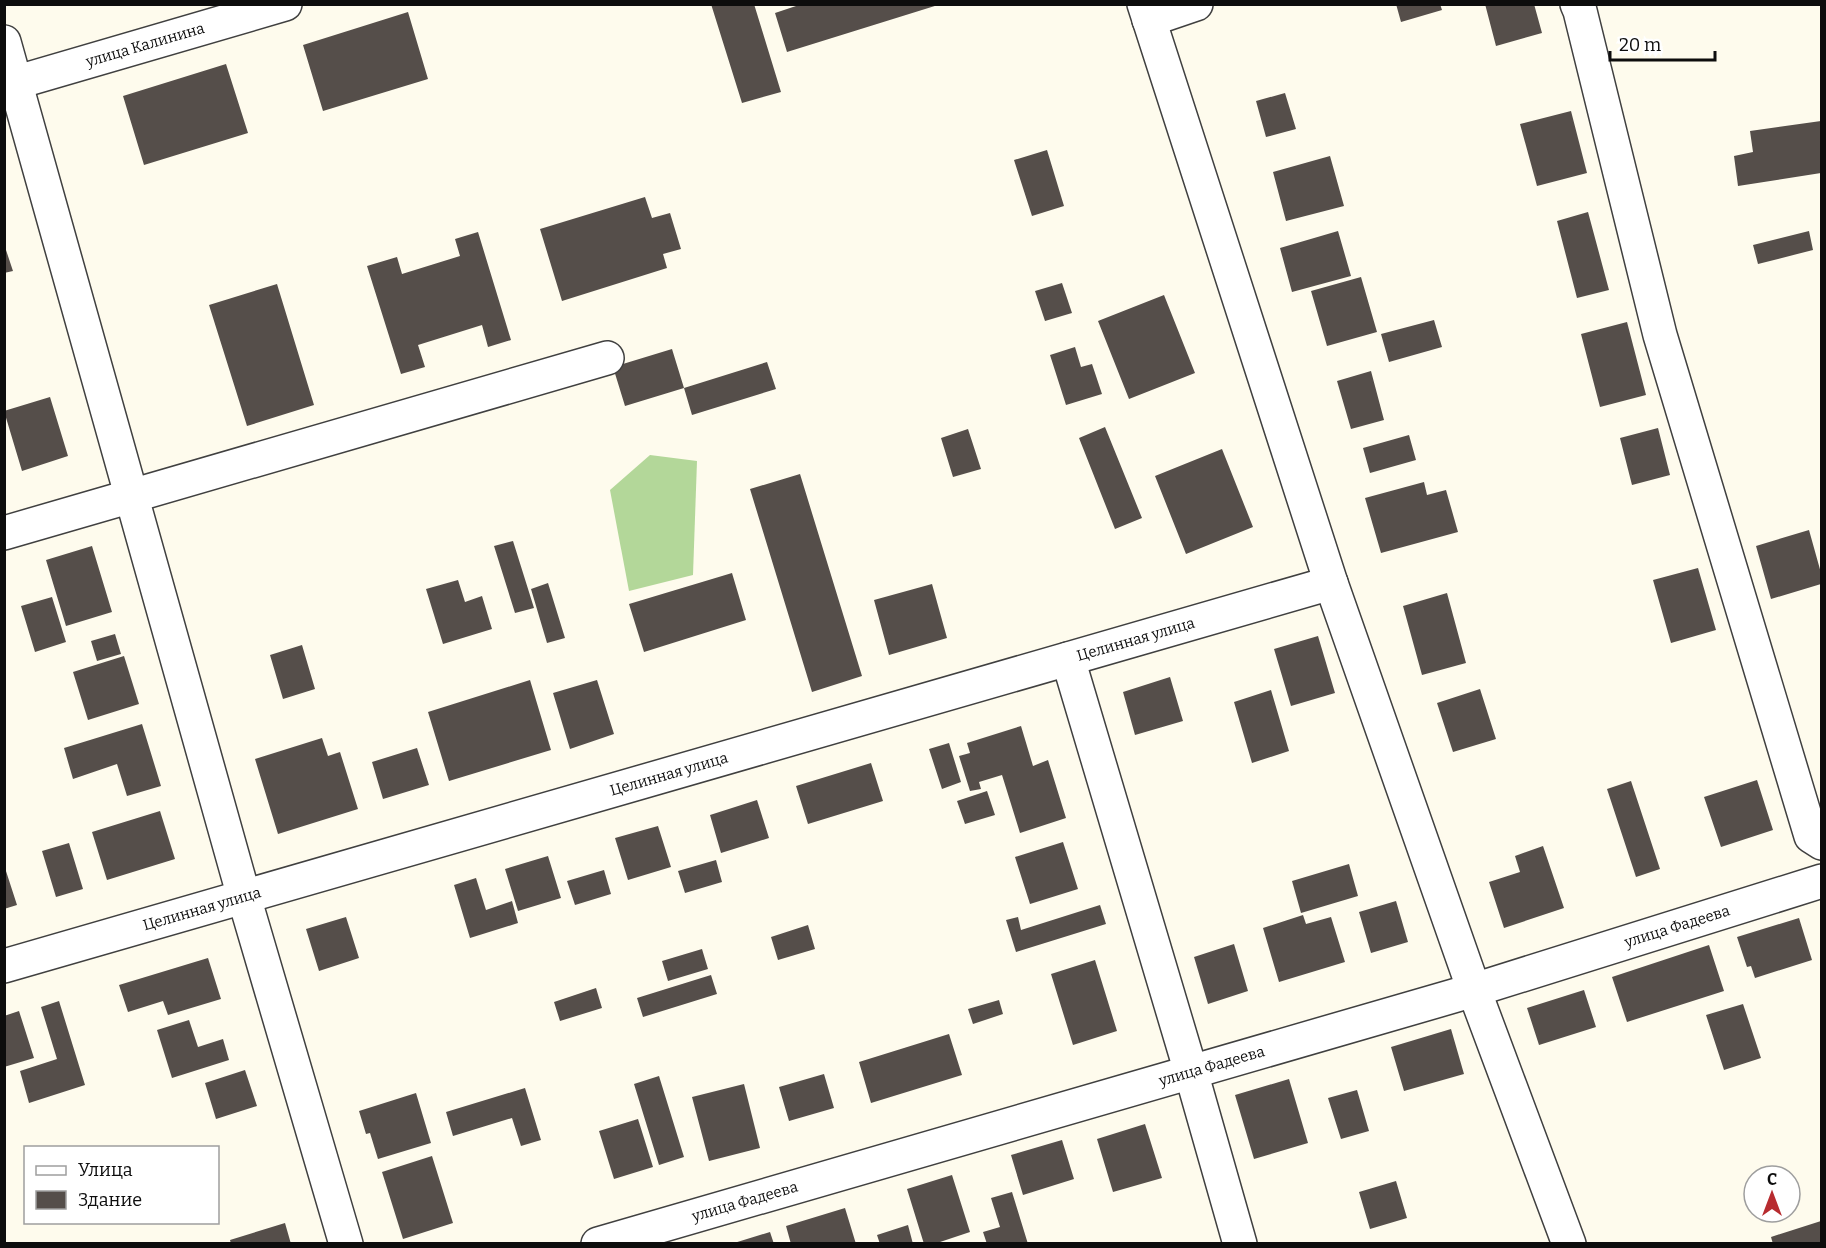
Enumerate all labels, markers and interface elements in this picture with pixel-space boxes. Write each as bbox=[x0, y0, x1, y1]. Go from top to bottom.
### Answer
street label: улица Калинина bbox=[83, 19, 206, 71]
scale bar bbox=[1610, 24, 1715, 62]
text: 20 m bbox=[1619, 34, 1661, 56]
street label: Целинная улица bbox=[1075, 614, 1197, 665]
street label: Целинная улица bbox=[608, 749, 730, 800]
street label: Целинная улица bbox=[141, 883, 263, 934]
street label: улица Фадеева bbox=[1621, 901, 1732, 952]
street label: улица Фадеева bbox=[1156, 1042, 1267, 1090]
legend bbox=[24, 1146, 219, 1224]
text: Улица bbox=[78, 1159, 133, 1181]
north arrow bbox=[1742, 1164, 1802, 1224]
text: С bbox=[1767, 1170, 1777, 1189]
street label: улица Фадеева bbox=[689, 1178, 800, 1226]
text: Здание bbox=[78, 1189, 142, 1211]

